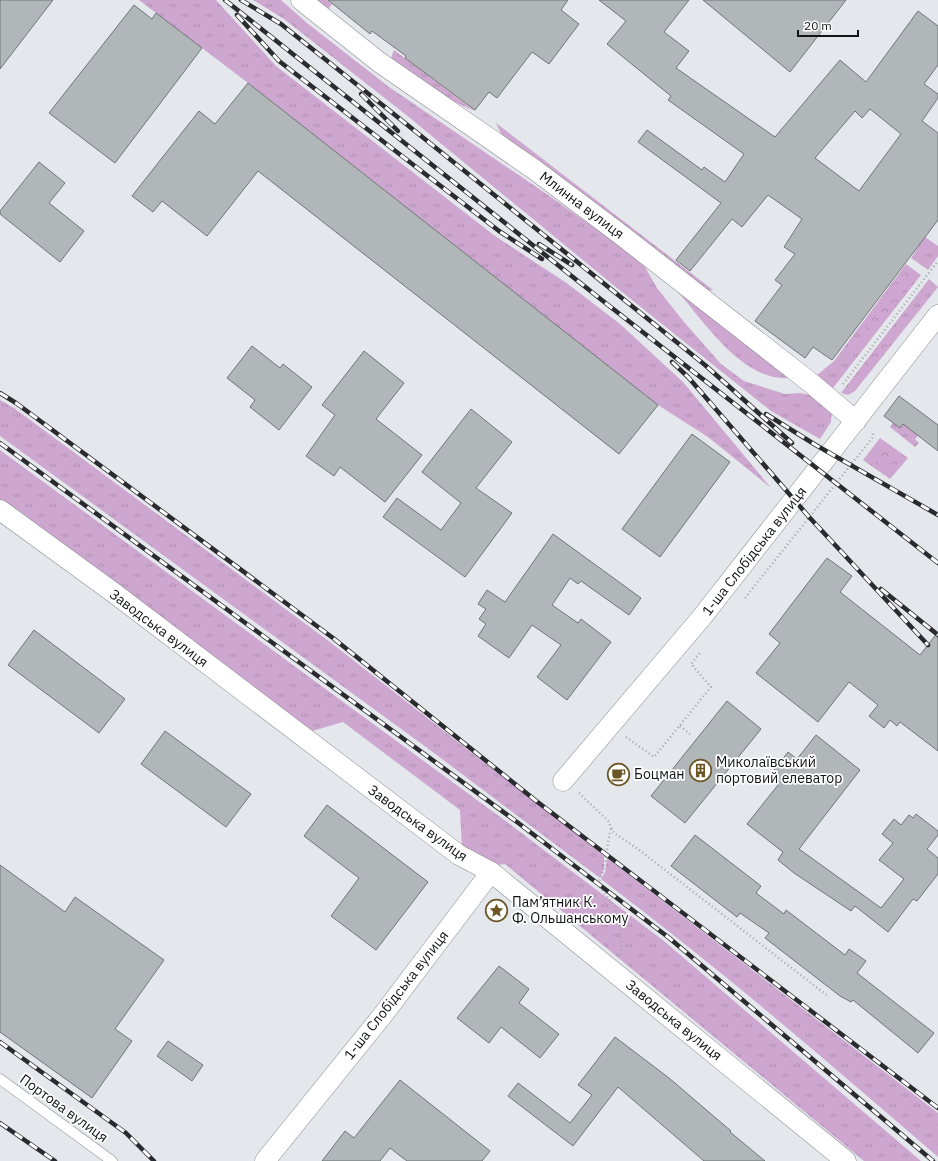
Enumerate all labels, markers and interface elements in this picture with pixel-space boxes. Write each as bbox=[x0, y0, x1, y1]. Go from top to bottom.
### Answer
scale bar bbox=[798, 12, 858, 38]
text: 20 m bbox=[804, 18, 832, 33]
street label: Млинна вулиця bbox=[536, 167, 628, 243]
street label: 1-ша Слобідська вулиця bbox=[698, 483, 810, 619]
street label: Заводська вулиця bbox=[106, 585, 212, 671]
place label: Миколаївський портовий елеватор bbox=[716, 753, 842, 787]
building icon: Миколаївський портовий елеватор bbox=[687, 757, 713, 783]
cafe icon: Боцман bbox=[606, 761, 632, 787]
place label: Боцман bbox=[634, 765, 685, 783]
street label: Заводська вулиця bbox=[365, 781, 471, 865]
place label: Пам’ятник К. Ф. Ольшанському bbox=[512, 893, 628, 927]
place icon: Пам’ятник К. Ф. Ольшанському bbox=[484, 897, 510, 923]
street label: 1-ша Слобідська вулиця bbox=[340, 927, 452, 1063]
street label: Заводська вулиця bbox=[622, 976, 726, 1064]
street label: Портова вулиця bbox=[16, 1070, 112, 1146]

